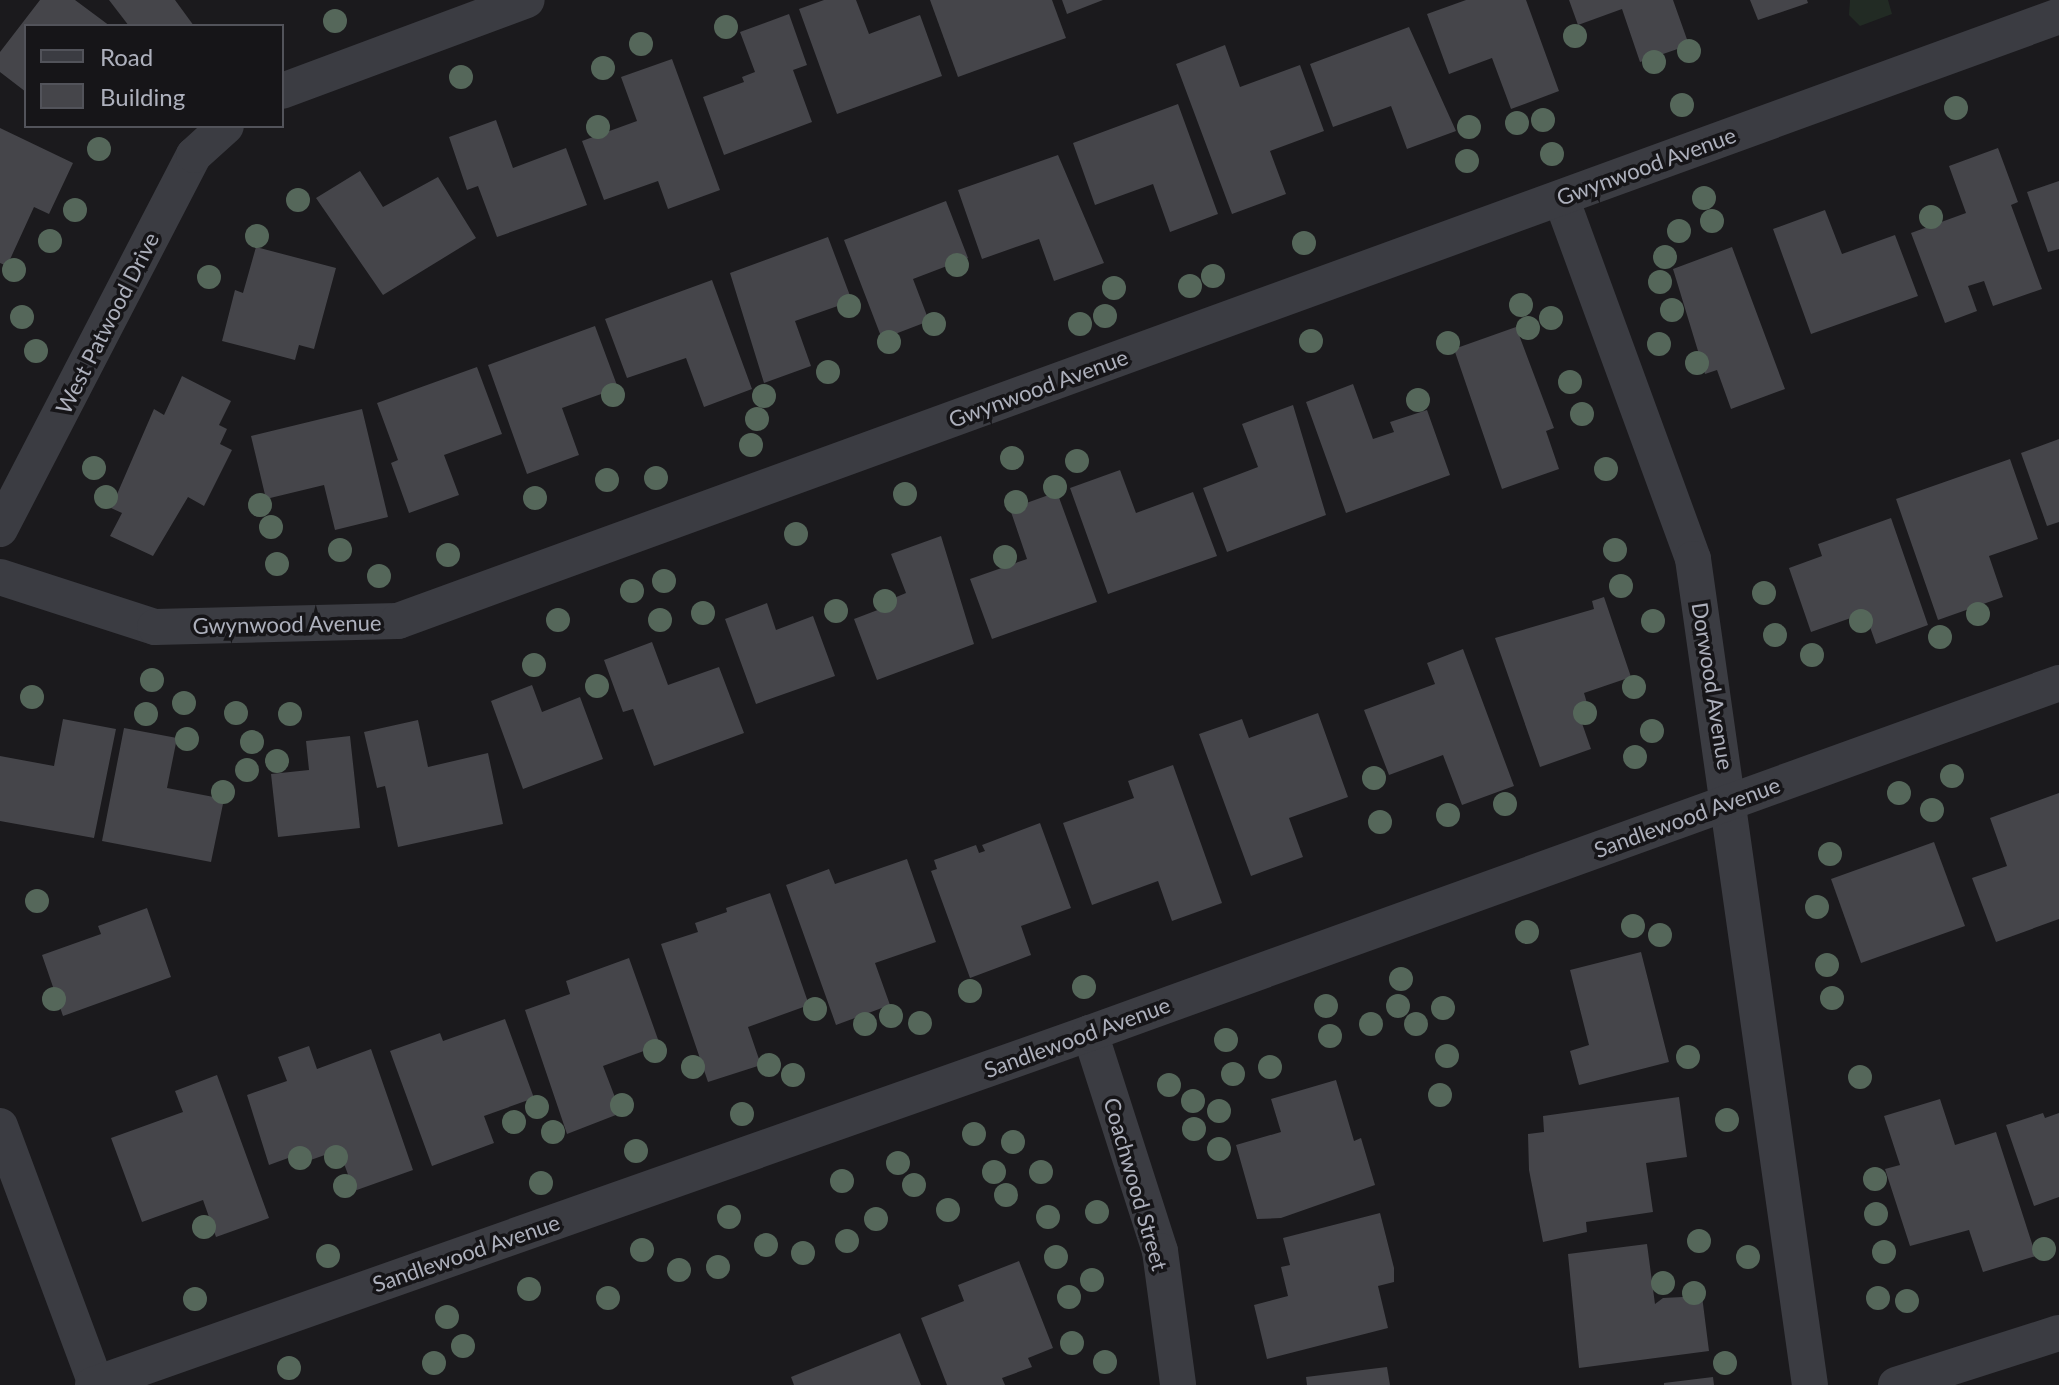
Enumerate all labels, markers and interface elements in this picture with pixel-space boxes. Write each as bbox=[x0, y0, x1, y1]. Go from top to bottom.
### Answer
legend bbox=[24, 24, 284, 128]
text: Road bbox=[100, 42, 153, 71]
text: Building bbox=[100, 82, 185, 111]
street label: Gwynwood Avenue bbox=[1552, 121, 1740, 211]
street label: West Patwood Drive bbox=[50, 228, 164, 418]
street label: Gwynwood Avenue bbox=[944, 343, 1132, 433]
street label: Dorwood Avenue bbox=[1687, 600, 1739, 772]
street label: Gwynwood Avenue bbox=[192, 609, 382, 639]
street label: Sandlewood Avenue bbox=[1590, 771, 1784, 863]
street label: Sandlewood Avenue bbox=[980, 991, 1174, 1083]
street label: Coachwood Street bbox=[1099, 1095, 1173, 1273]
street label: Sandlewood Avenue bbox=[369, 1208, 563, 1298]

